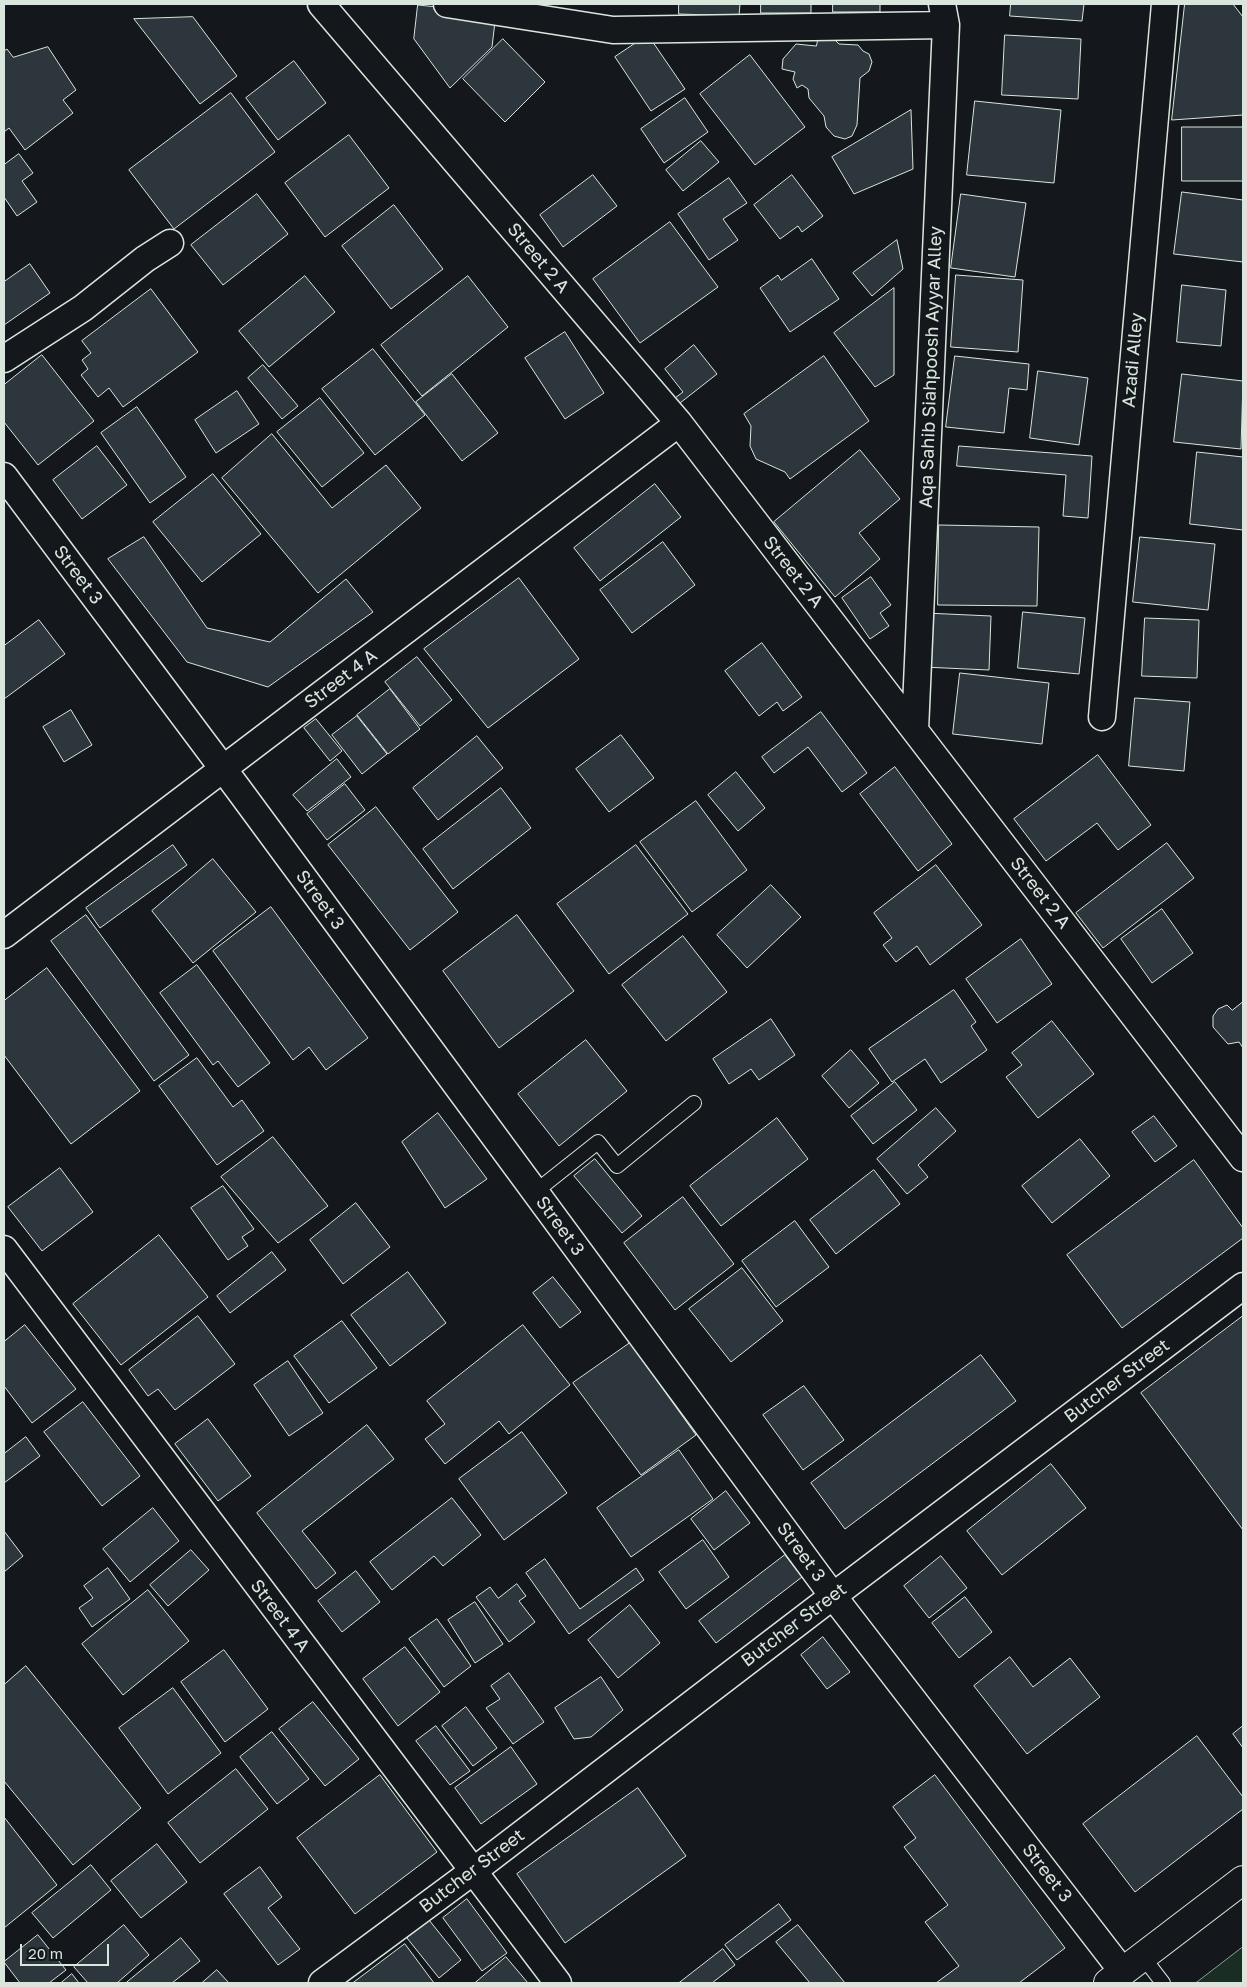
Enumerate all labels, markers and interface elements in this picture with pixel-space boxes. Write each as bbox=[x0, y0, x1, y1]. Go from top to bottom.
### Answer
street label: Street 2 A bbox=[502, 219, 574, 297]
street label: Aqa Sahib Siahpoosh Ayyar Alley bbox=[915, 226, 947, 508]
street label: Azadi Alley bbox=[1118, 312, 1148, 408]
street label: Street 2 A bbox=[758, 532, 828, 612]
street label: Street 3 bbox=[49, 541, 107, 609]
street label: Street 4 A bbox=[300, 645, 382, 713]
street label: Street 2 A bbox=[1005, 853, 1075, 933]
street label: Street 3 bbox=[291, 866, 349, 934]
street label: Street 3 bbox=[531, 1192, 589, 1260]
street label: Butcher Street bbox=[1060, 1334, 1174, 1428]
street label: Street 3 bbox=[772, 1518, 830, 1586]
street label: Street 4 A bbox=[246, 1575, 314, 1657]
street label: Butcher Street bbox=[737, 1578, 851, 1672]
street label: Butcher Street bbox=[415, 1824, 529, 1918]
street label: Street 3 bbox=[1017, 1839, 1077, 1907]
scale bar bbox=[22, 1934, 111, 1966]
text: 20 m bbox=[28, 1944, 63, 1962]

